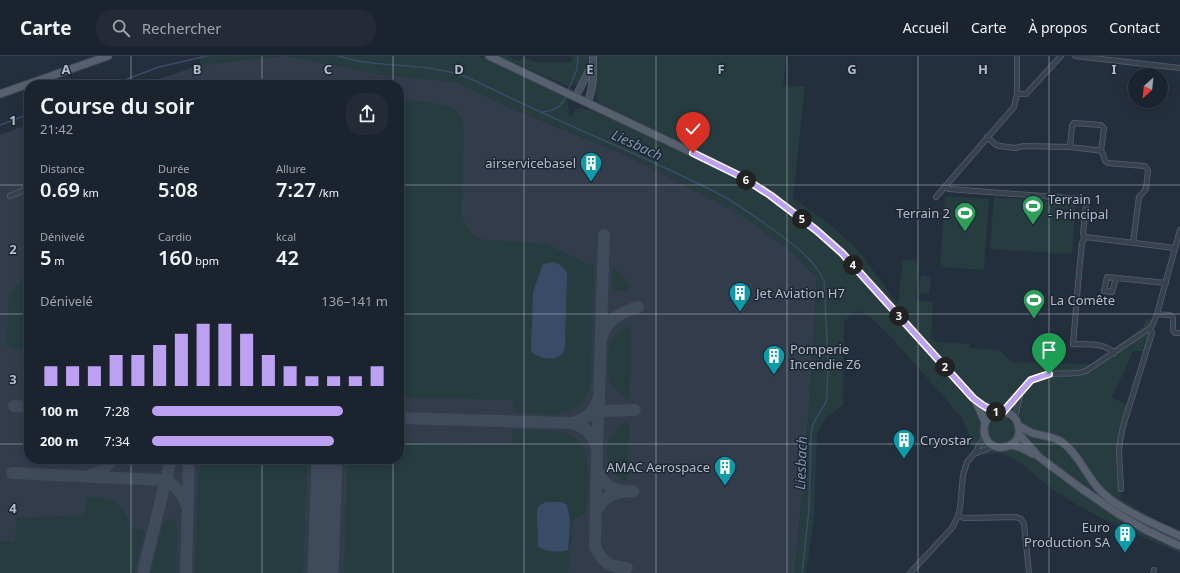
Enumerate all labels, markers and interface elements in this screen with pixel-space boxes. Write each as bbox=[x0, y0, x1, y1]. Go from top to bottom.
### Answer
search box bbox=[96, 10, 376, 46]
text: Carte bbox=[20, 15, 72, 41]
icon: search bbox=[110, 17, 132, 39]
text: Rechercher bbox=[142, 18, 221, 38]
text: Accueil bbox=[903, 18, 949, 37]
text: Carte bbox=[971, 18, 1006, 37]
text: À propos bbox=[1028, 18, 1087, 37]
text: Contact bbox=[1109, 18, 1160, 37]
text: A bbox=[62, 60, 71, 78]
text: B bbox=[193, 60, 201, 78]
text: C bbox=[324, 60, 332, 78]
text: D bbox=[454, 60, 464, 78]
text: E bbox=[586, 60, 594, 78]
text: F bbox=[717, 60, 725, 78]
text: G bbox=[847, 60, 857, 78]
text: H bbox=[978, 60, 988, 78]
text: I bbox=[1111, 60, 1117, 78]
north arrow bbox=[1128, 68, 1168, 108]
map controls bbox=[1128, 68, 1168, 108]
text: Course du soir bbox=[40, 90, 194, 120]
button: share bbox=[346, 93, 388, 135]
text: 1 bbox=[9, 111, 17, 129]
pin bbox=[676, 112, 710, 153]
icon: check bbox=[682, 118, 704, 140]
text: 21:42 bbox=[40, 120, 73, 138]
water label: Liesbach bbox=[609, 125, 666, 165]
building icon: airservicebasel bbox=[578, 150, 604, 183]
place label: airservicebasel bbox=[485, 154, 576, 172]
text: Distance bbox=[40, 161, 85, 176]
text: Durée bbox=[158, 161, 190, 176]
text: Allure bbox=[276, 161, 306, 176]
pin: 6 bbox=[736, 170, 756, 190]
text: 6 bbox=[743, 172, 749, 187]
text: 0.69 bbox=[40, 176, 80, 203]
text: 5:08 bbox=[158, 176, 198, 203]
text: 7:27 bbox=[276, 176, 316, 203]
text: km bbox=[80, 185, 99, 200]
text: /km bbox=[316, 185, 339, 200]
place label: Terrain 1 - Principal bbox=[1048, 190, 1108, 223]
sports icon: Terrain 1 - Principal bbox=[1020, 193, 1046, 226]
sports icon: Terrain 2 bbox=[952, 200, 978, 233]
place label: Terrain 2 bbox=[896, 204, 950, 222]
pin: 5 bbox=[792, 209, 812, 229]
text: 5 bbox=[799, 211, 805, 226]
text: Dénivelé bbox=[40, 229, 85, 244]
text: Cardio bbox=[158, 229, 192, 244]
text: kcal bbox=[276, 229, 296, 244]
text: 2 bbox=[9, 240, 17, 258]
text: 5 bbox=[40, 244, 51, 271]
text: 160 bbox=[158, 244, 192, 271]
text: 42 bbox=[276, 244, 299, 271]
text: m bbox=[51, 253, 65, 268]
text: bpm bbox=[192, 253, 219, 268]
pin: 4 bbox=[843, 255, 863, 275]
text: 4 bbox=[850, 257, 856, 272]
building icon: Jet Aviation H7 bbox=[727, 280, 753, 313]
place label: Jet Aviation H7 bbox=[754, 284, 845, 302]
sports icon: La Comête bbox=[1021, 287, 1047, 320]
place label: La Comête bbox=[1050, 291, 1115, 309]
text: Dénivelé bbox=[40, 292, 93, 310]
text: 136–141 m bbox=[321, 292, 388, 310]
pin: 3 bbox=[889, 306, 909, 326]
text: 3 bbox=[896, 308, 902, 323]
pin bbox=[1032, 333, 1066, 374]
icon: arrive bbox=[1038, 339, 1060, 361]
place label: Pomperie Incendie Z6 bbox=[790, 340, 861, 373]
building icon: Pomperie Incendie Z6 bbox=[761, 343, 787, 376]
pin: 2 bbox=[935, 357, 955, 377]
text: 2 bbox=[942, 359, 948, 374]
text: 3 bbox=[9, 370, 17, 388]
text: 100 m bbox=[40, 402, 78, 420]
text: 7:28 bbox=[104, 402, 130, 420]
pin: 1 bbox=[986, 402, 1006, 422]
text: 1 bbox=[993, 404, 999, 419]
building icon: Cryostar bbox=[891, 427, 917, 460]
place label: Cryostar bbox=[920, 431, 972, 449]
text: 200 m bbox=[40, 432, 78, 450]
text: 7:34 bbox=[104, 432, 130, 450]
water label: Liesbach bbox=[790, 436, 811, 490]
building icon: AMAC Aerospace bbox=[712, 454, 738, 487]
place label: AMAC Aerospace bbox=[607, 458, 710, 476]
text: 4 bbox=[9, 499, 17, 517]
place label: Euro Production SA bbox=[1024, 518, 1111, 551]
building icon: Euro Production SA bbox=[1112, 521, 1138, 554]

